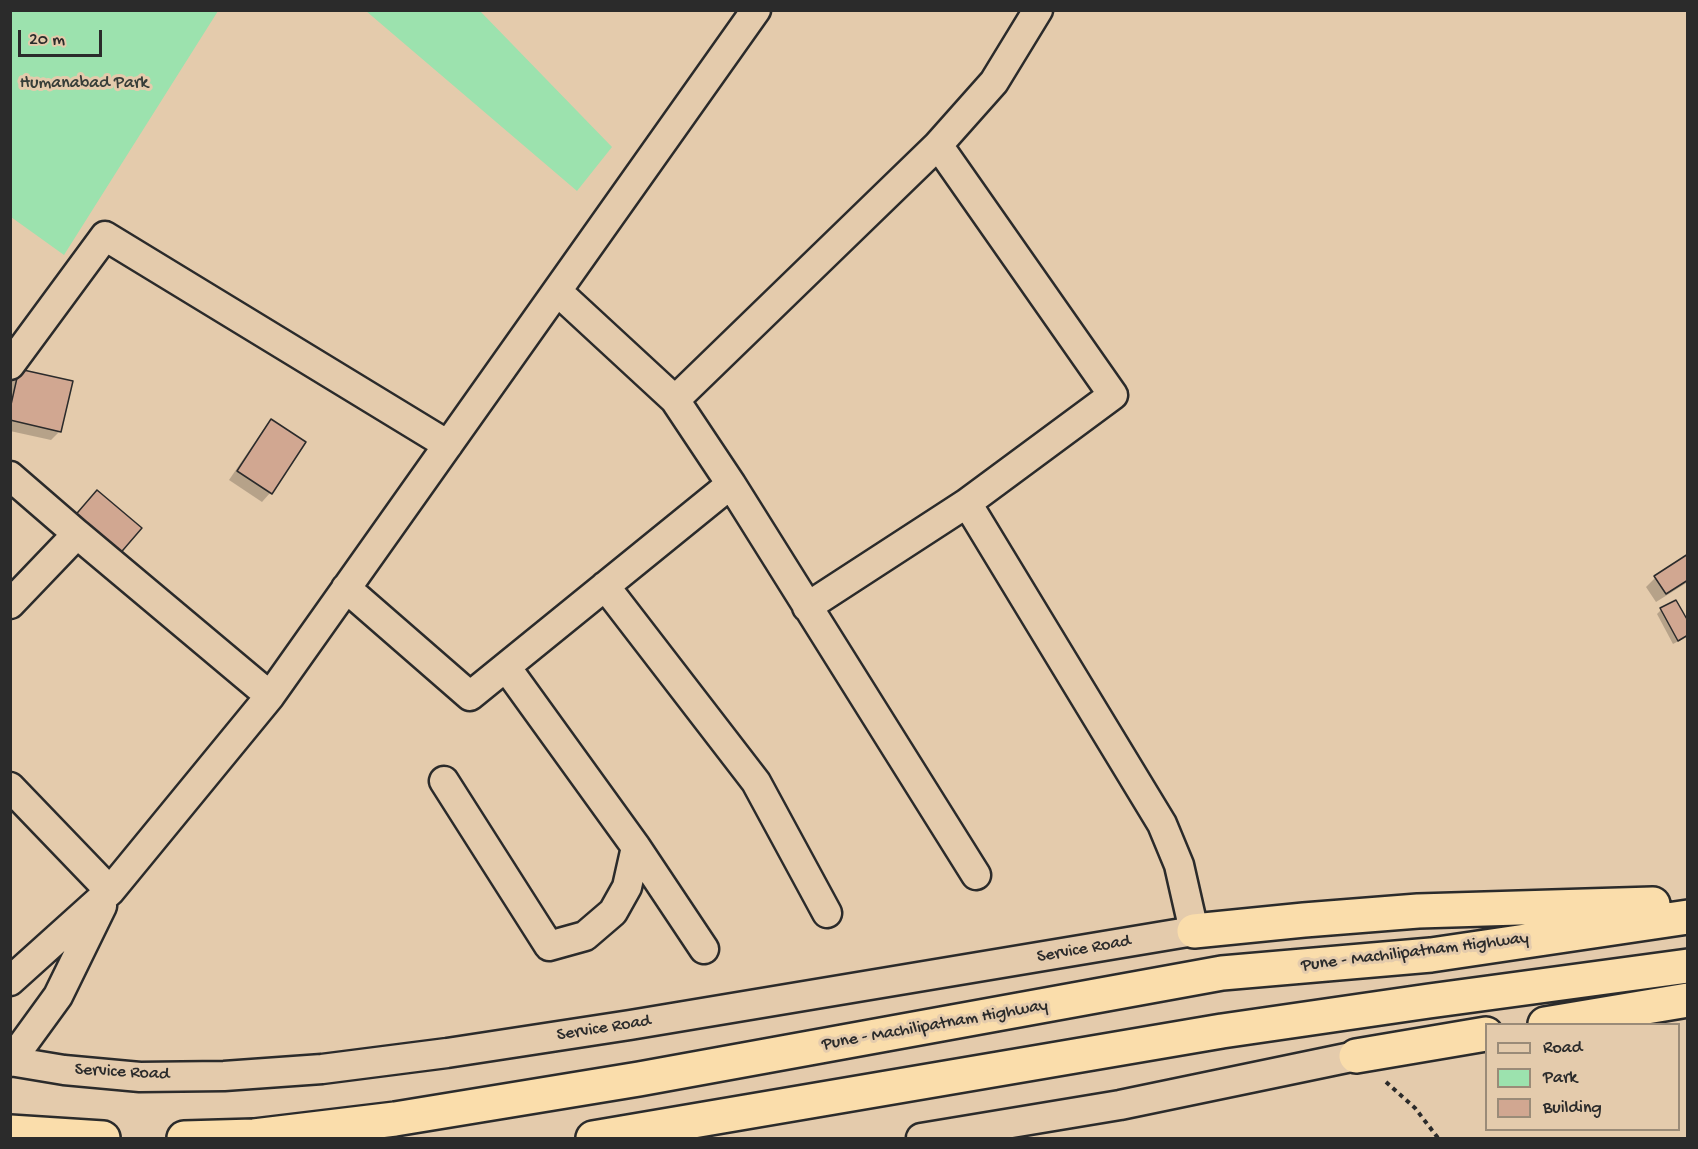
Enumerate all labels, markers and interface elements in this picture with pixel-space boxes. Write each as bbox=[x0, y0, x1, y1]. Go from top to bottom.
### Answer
scale bar bbox=[21, 18, 105, 56]
text: 20 m bbox=[29, 30, 65, 51]
park label: Humanabad Park bbox=[20, 73, 148, 95]
street label: Pune - Machilipatnam Highway bbox=[1300, 928, 1530, 978]
street label: Service Road bbox=[1035, 931, 1133, 969]
street label: Pune - Machilipatnam Highway bbox=[820, 995, 1050, 1057]
street label: Service Road bbox=[555, 1011, 653, 1047]
legend bbox=[1485, 1023, 1680, 1131]
text: Road bbox=[1543, 1038, 1582, 1059]
street label: Service Road bbox=[74, 1060, 170, 1086]
text: Park bbox=[1543, 1068, 1577, 1089]
text: Building bbox=[1543, 1098, 1602, 1119]

